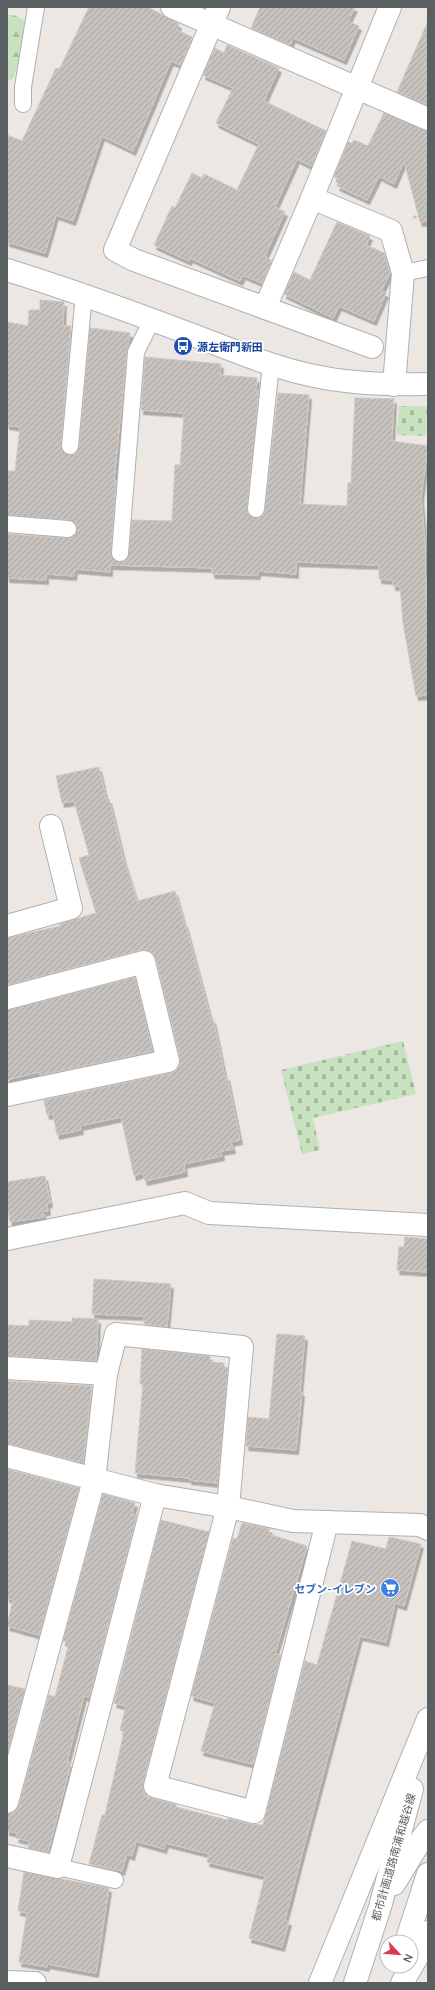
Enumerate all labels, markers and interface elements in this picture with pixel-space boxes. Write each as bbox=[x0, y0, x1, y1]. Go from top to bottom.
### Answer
bus stop icon: 源左衛門新田 bbox=[172, 335, 194, 357]
place label: 源左衛門新田 bbox=[197, 339, 263, 354]
supermarket icon: セブン-イレブン bbox=[379, 1577, 401, 1599]
place label: セブン-イレブン bbox=[294, 1581, 376, 1596]
street label: 都市計画道路南浦和越谷線 bbox=[368, 1791, 418, 1923]
north arrow bbox=[379, 1934, 419, 1974]
text: N bbox=[400, 1952, 417, 1966]

